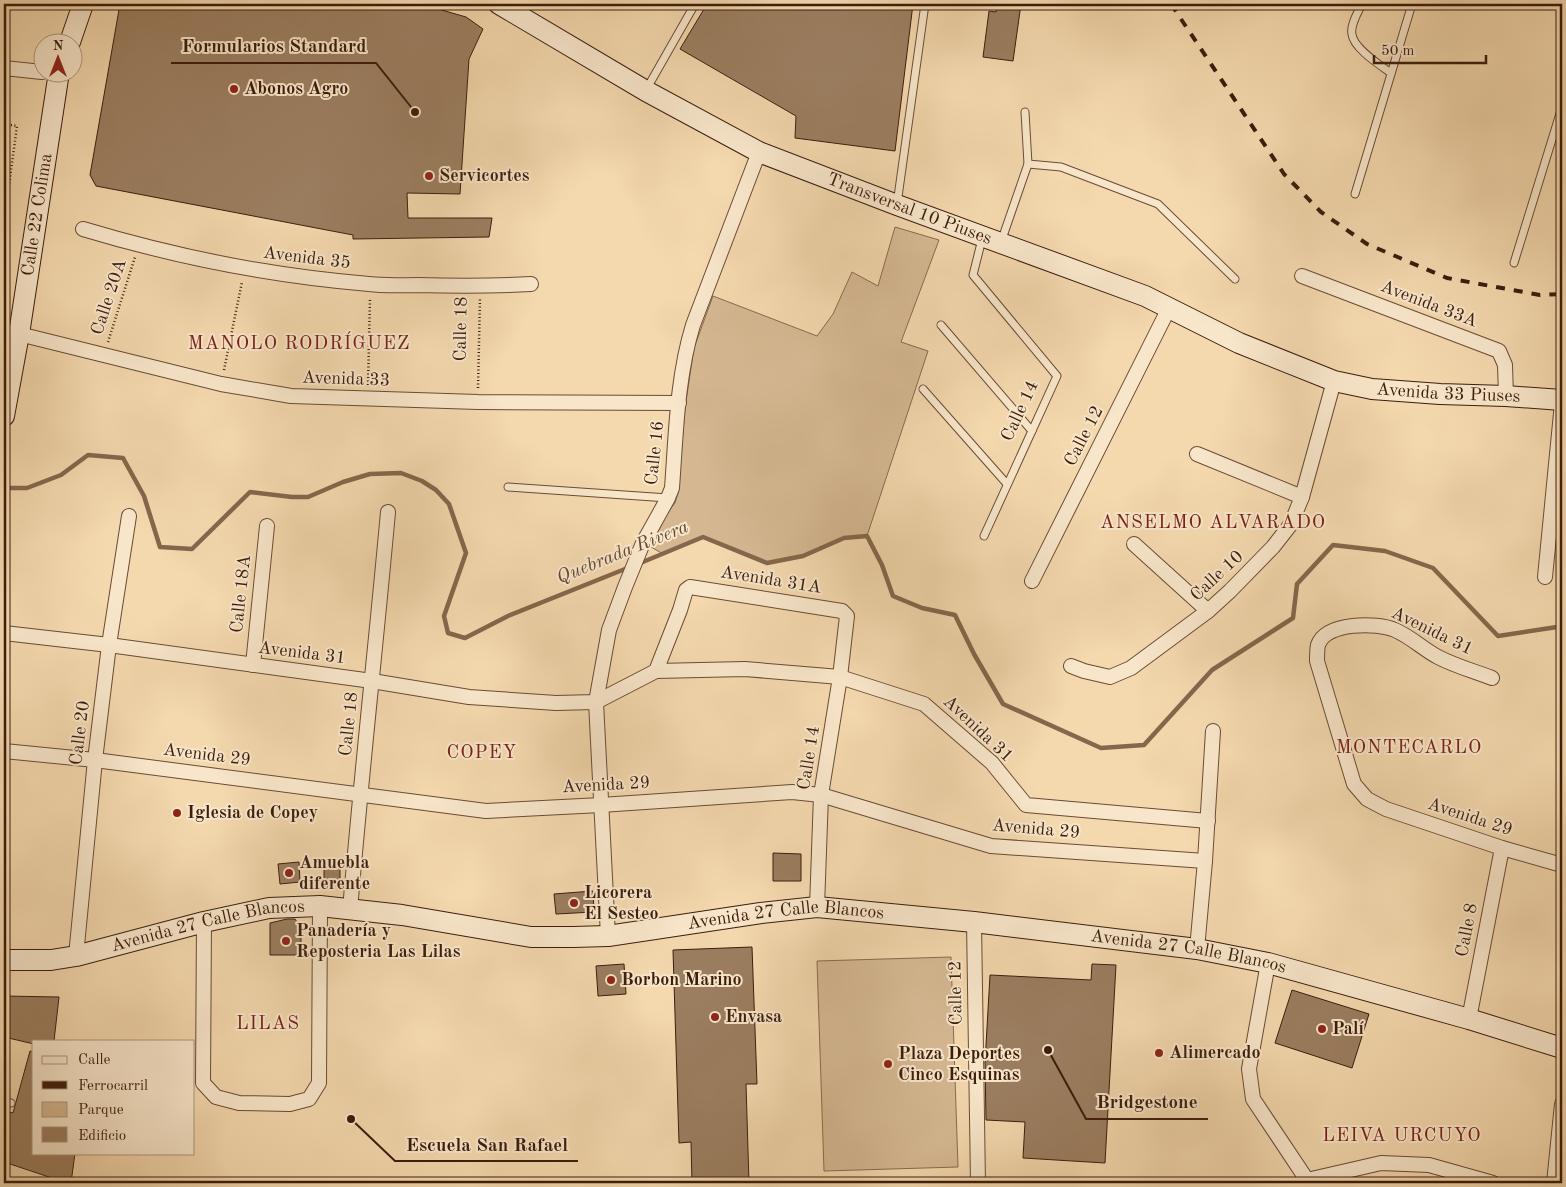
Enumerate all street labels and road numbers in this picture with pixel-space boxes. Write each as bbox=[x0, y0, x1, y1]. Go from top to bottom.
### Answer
street label: Calle 22 Colima bbox=[19, 152, 55, 277]
street label: Transversal 10 Piuses bbox=[824, 170, 994, 248]
street label: Avenida 35 bbox=[262, 244, 352, 272]
street label: Calle 20A bbox=[88, 257, 130, 337]
street label: Avenida 33A bbox=[1378, 277, 1480, 331]
street label: Calle 18 bbox=[451, 296, 471, 362]
street label: Avenida 33 bbox=[302, 368, 390, 390]
street label: Calle 14 bbox=[998, 378, 1042, 444]
street label: Avenida 33 Piuses bbox=[1376, 380, 1521, 406]
street label: Calle 12 bbox=[1061, 403, 1107, 469]
street label: Calle 16 bbox=[643, 420, 667, 486]
street label: Calle 10 bbox=[1187, 547, 1247, 605]
street label: Calle 18A bbox=[228, 554, 254, 634]
street label: Avenida 31A bbox=[719, 563, 823, 597]
street label: Avenida 31 bbox=[1388, 604, 1476, 658]
street label: Avenida 31 bbox=[257, 639, 347, 667]
street label: Calle 18 bbox=[337, 691, 361, 757]
street label: Avenida 31 bbox=[940, 692, 1016, 766]
street label: Calle 20 bbox=[67, 700, 93, 766]
street label: Calle 14 bbox=[795, 725, 823, 791]
street label: Avenida 29 bbox=[162, 741, 252, 769]
street label: Avenida 29 bbox=[561, 774, 651, 796]
street label: Avenida 29 bbox=[1425, 795, 1515, 839]
street label: Avenida 29 bbox=[991, 816, 1081, 842]
street label: Avenida 27 Calle Blancos bbox=[109, 898, 305, 955]
street label: Avenida 27 Calle Blancos bbox=[686, 898, 885, 933]
street label: Calle 8 bbox=[1453, 902, 1481, 958]
street label: Avenida 27 Calle Blancos bbox=[1090, 927, 1289, 977]
street label: Calle 12 bbox=[946, 960, 966, 1026]

